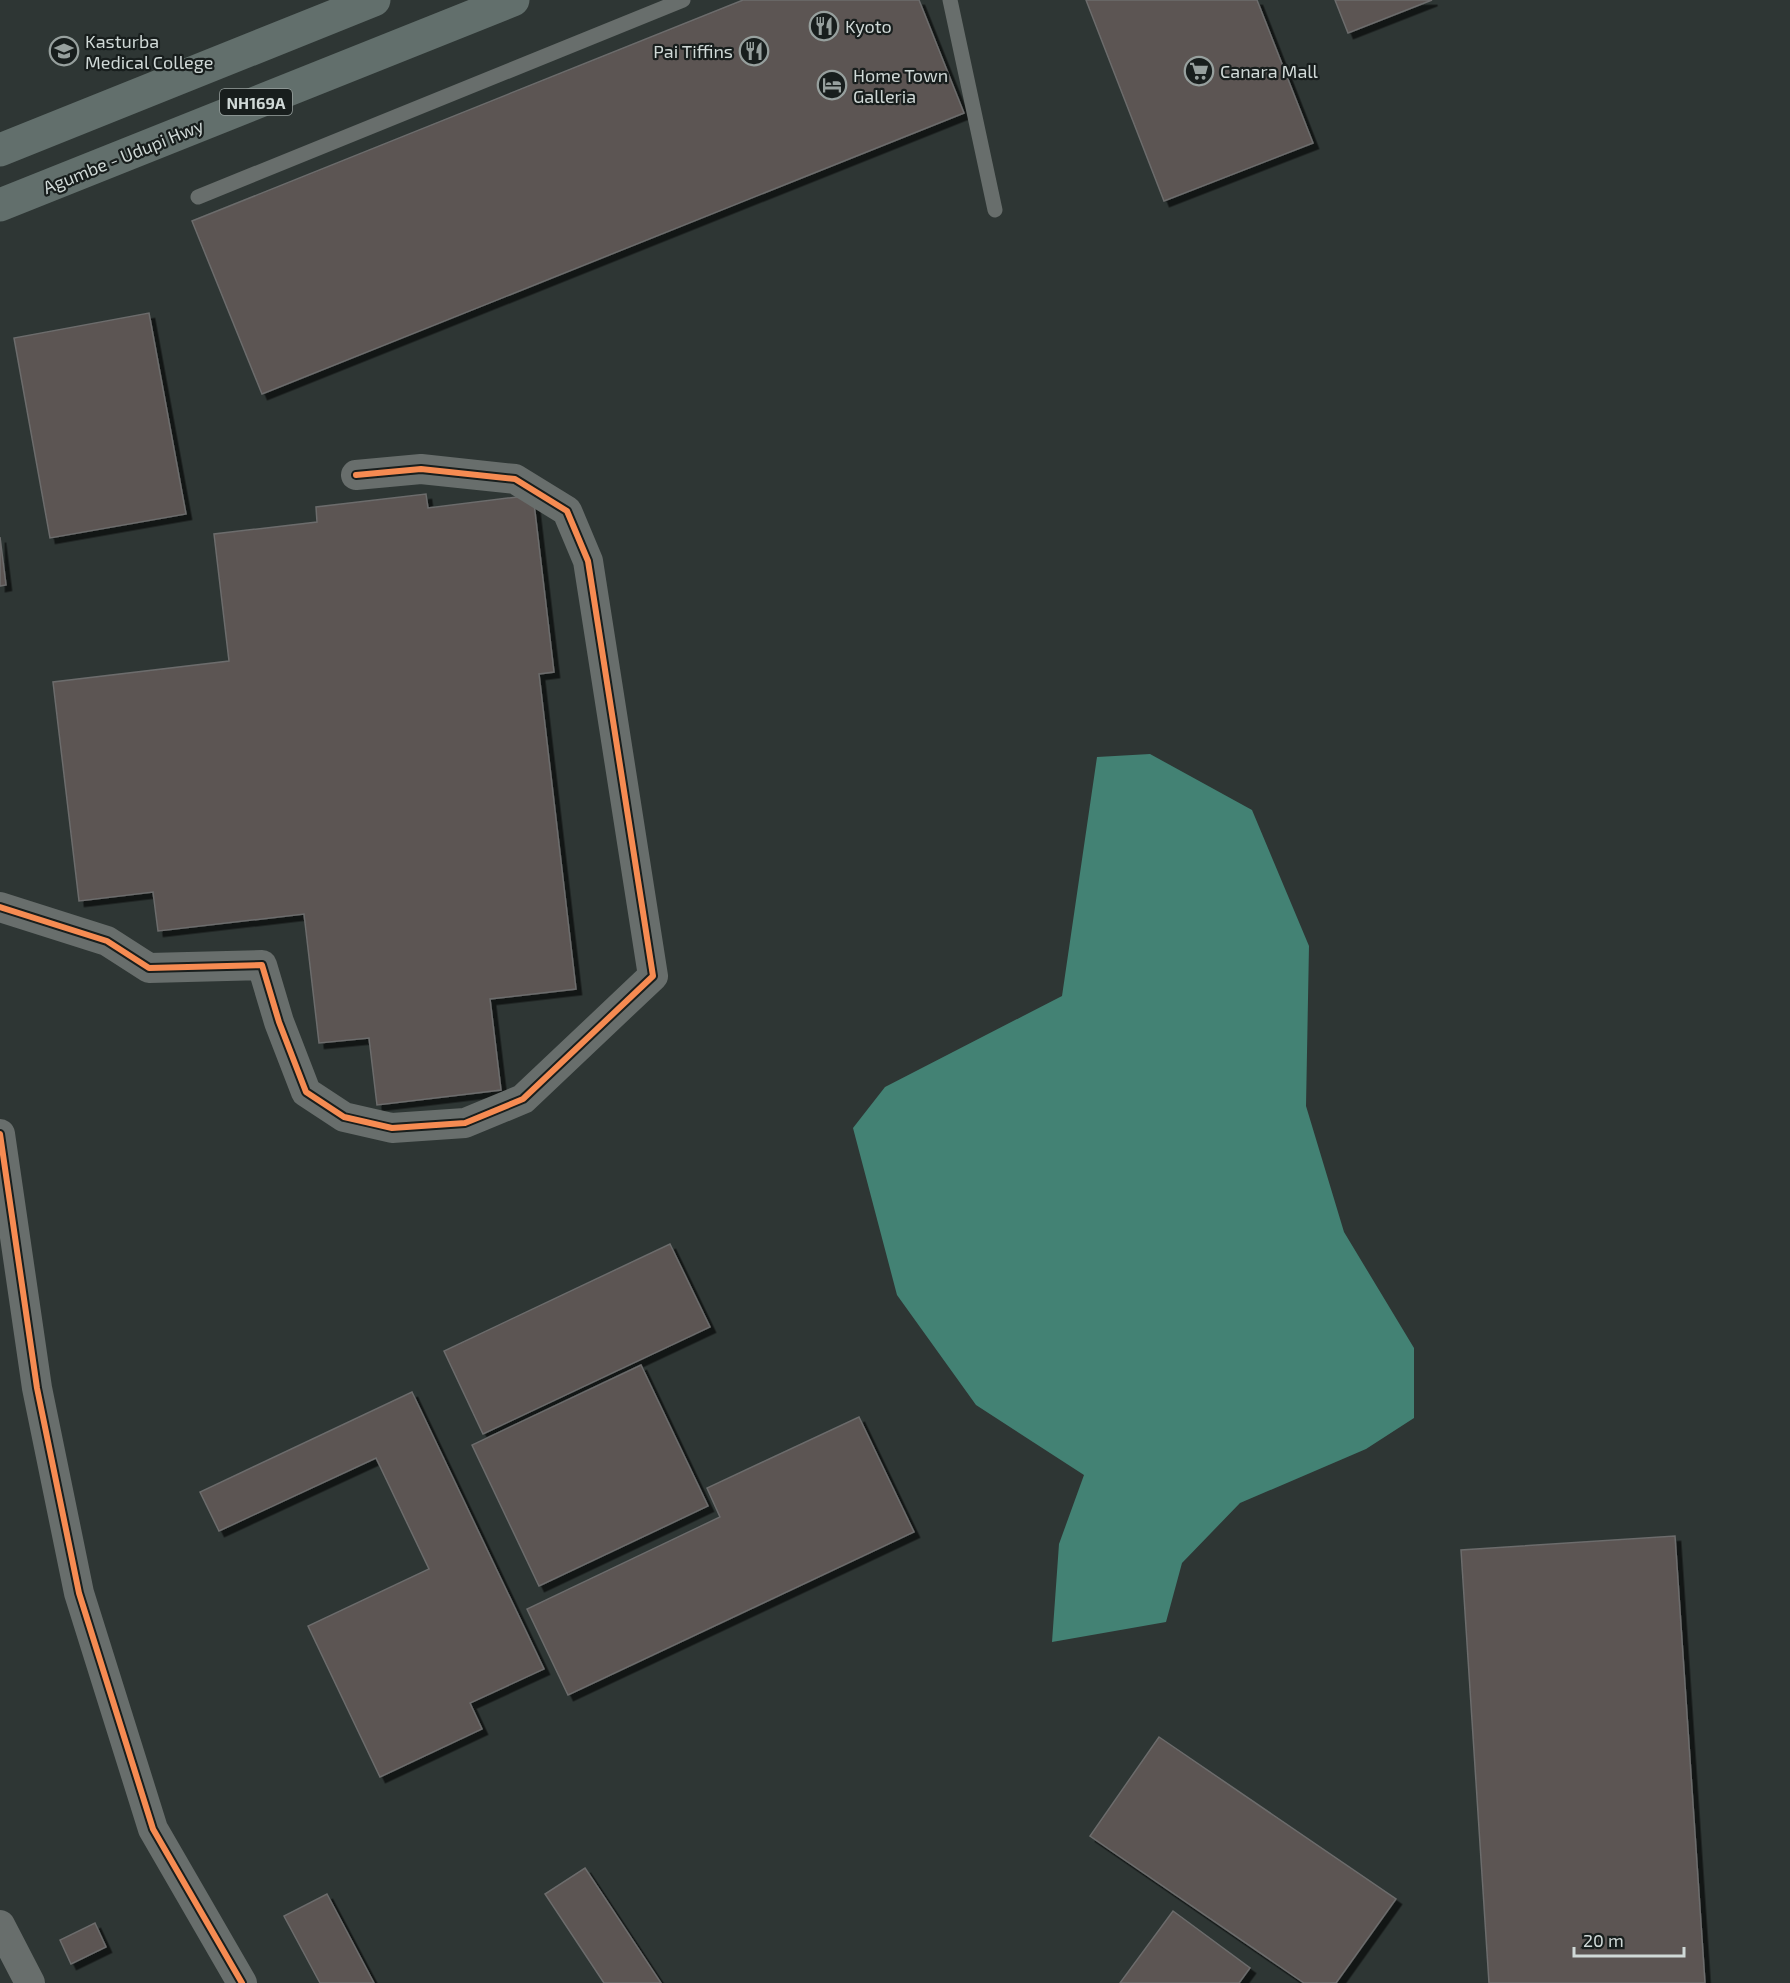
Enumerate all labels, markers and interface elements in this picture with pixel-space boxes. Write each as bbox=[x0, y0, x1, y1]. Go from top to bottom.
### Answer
restaurant icon: Kyoto bbox=[808, 10, 840, 42]
place label: Kyoto bbox=[845, 15, 892, 37]
place label: Kasturba Medical College bbox=[85, 30, 213, 73]
school or university icon: Kasturba Medical College bbox=[48, 35, 80, 67]
restaurant icon: Pai Tiffins bbox=[738, 35, 770, 67]
place label: Pai Tiffins bbox=[653, 40, 733, 62]
supermarket icon: Canara Mall bbox=[1183, 55, 1215, 87]
place label: Canara Mall bbox=[1220, 60, 1319, 82]
place label: Home Town Galleria bbox=[853, 64, 948, 107]
hotel icon: Home Town Galleria bbox=[816, 69, 848, 101]
road number: NH169A bbox=[220, 89, 292, 115]
street label: Agumbe - Udupi Hwy bbox=[40, 114, 207, 198]
scale bar bbox=[1574, 1920, 1684, 1958]
text: 20 m bbox=[1583, 1929, 1624, 1951]

